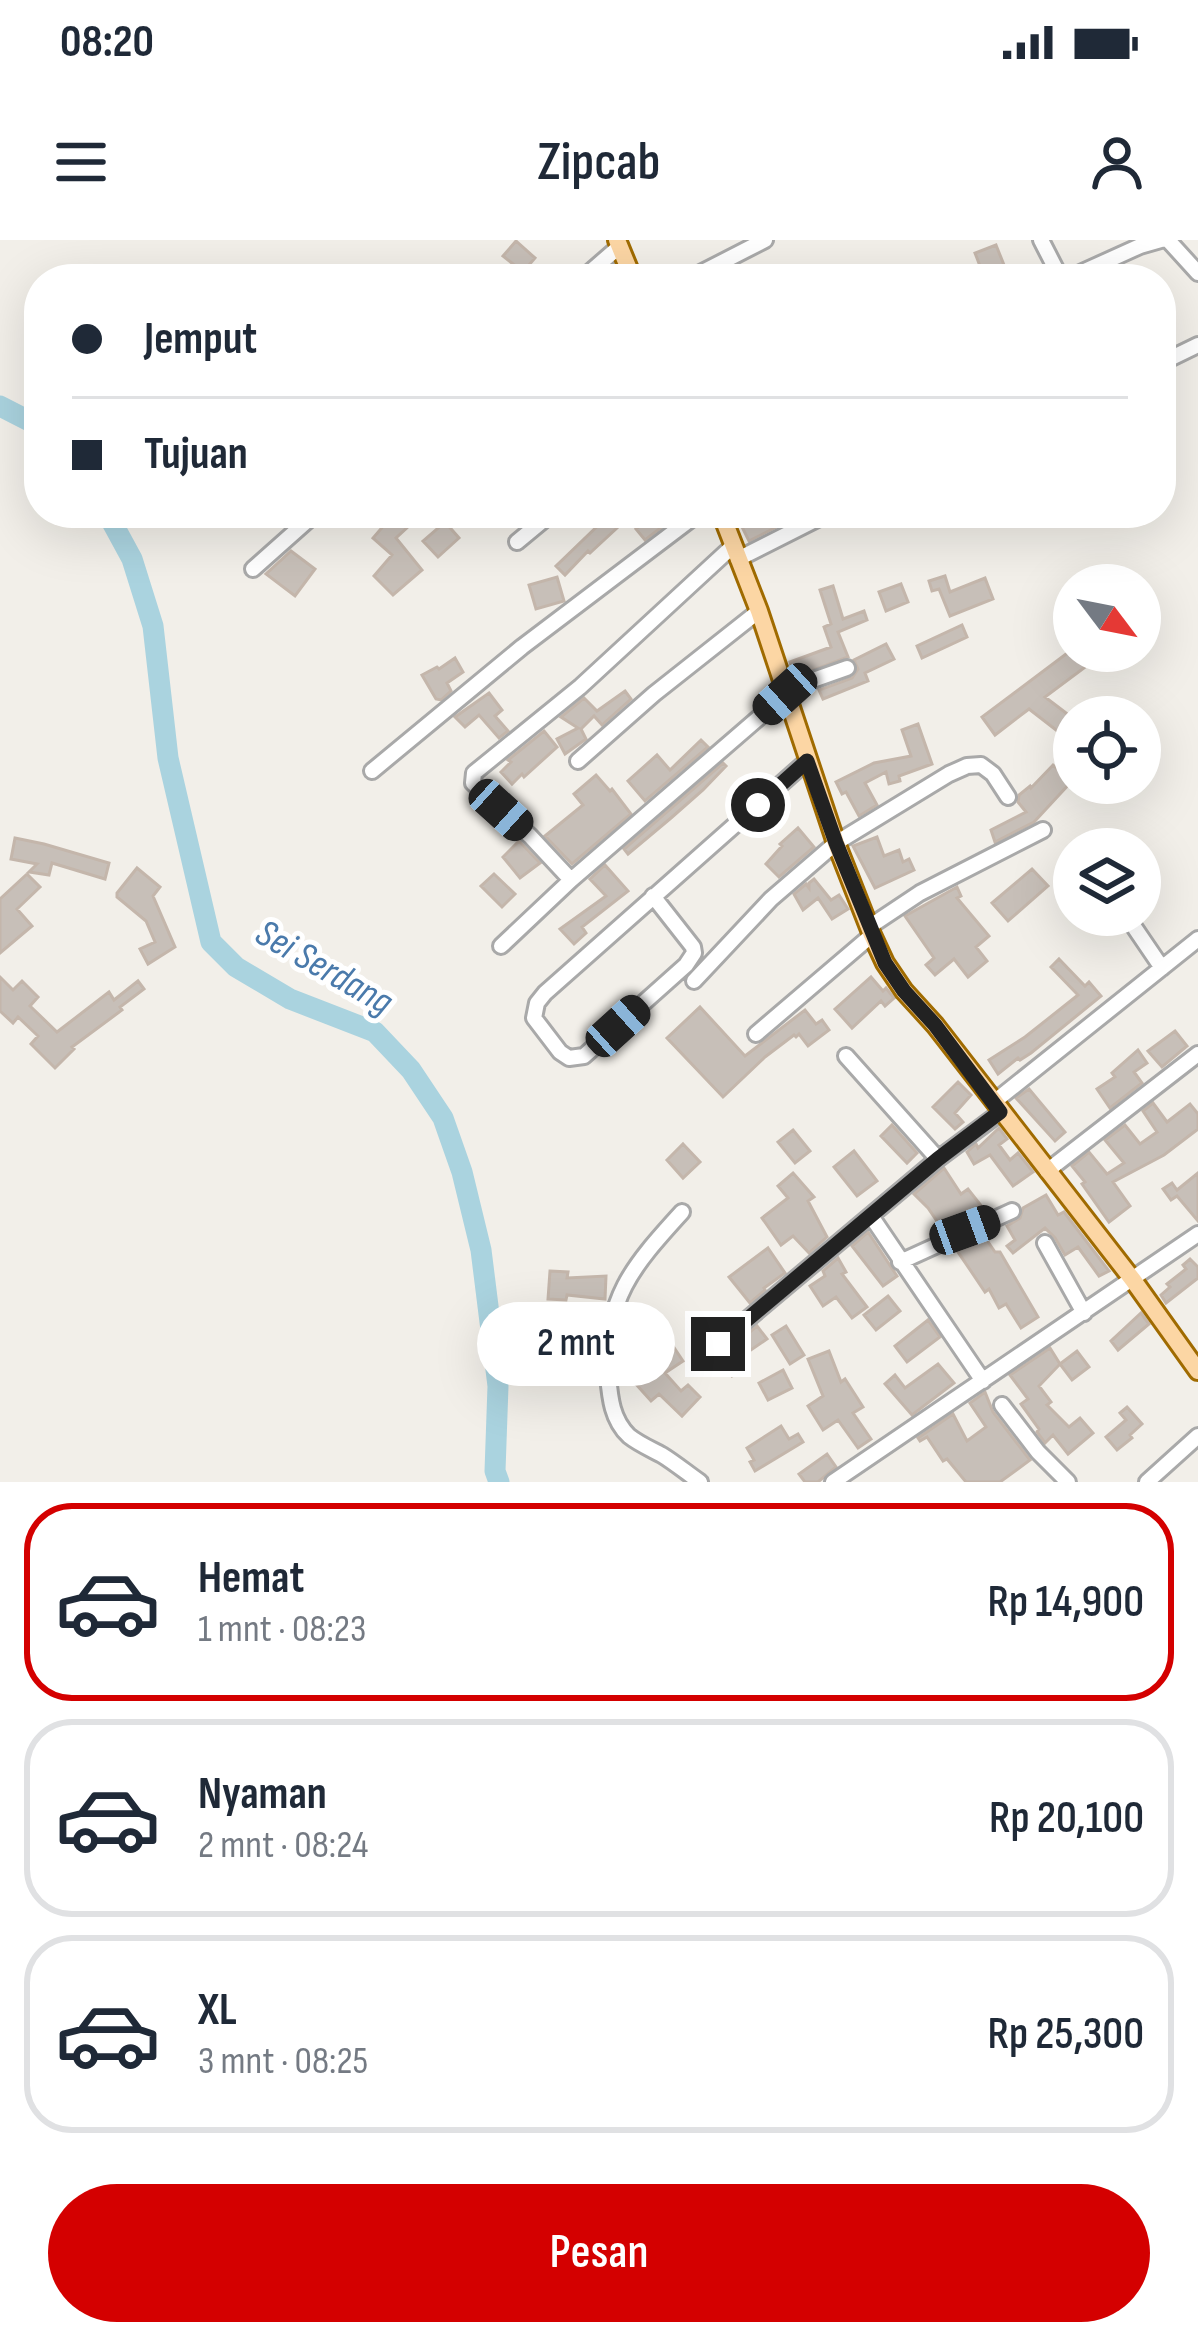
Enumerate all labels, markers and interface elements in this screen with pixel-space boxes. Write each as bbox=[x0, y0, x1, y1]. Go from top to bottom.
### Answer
text: 08:20 bbox=[60, 15, 154, 70]
icon: menu bbox=[48, 129, 114, 195]
icon: person bbox=[1084, 129, 1150, 195]
text: Zipcab bbox=[537, 130, 661, 195]
text: Jemput bbox=[144, 312, 257, 367]
text: Tujuan bbox=[144, 427, 248, 482]
north arrow bbox=[1053, 564, 1161, 672]
map controls bbox=[1053, 564, 1161, 936]
car bbox=[746, 657, 824, 731]
button: locate bbox=[1053, 696, 1161, 804]
car bbox=[462, 773, 540, 847]
route start bbox=[731, 778, 785, 832]
button: layers bbox=[1053, 828, 1161, 936]
water label: Sei Serdang bbox=[247, 910, 401, 1026]
car bbox=[579, 989, 657, 1063]
car bbox=[925, 1201, 1005, 1259]
callout: 2 mnt bbox=[478, 1302, 676, 1386]
route end bbox=[691, 1317, 745, 1371]
text: 2 mnt bbox=[537, 1320, 615, 1367]
icon: car bbox=[54, 1548, 162, 1656]
text: Hemat bbox=[198, 1551, 304, 1606]
text: Rp 14,900 bbox=[987, 1575, 1144, 1630]
text: 1 mnt · 08:23 bbox=[198, 1606, 366, 1653]
icon: car bbox=[54, 1764, 162, 1872]
text: Nyaman bbox=[198, 1767, 327, 1822]
text: Rp 20,100 bbox=[989, 1791, 1144, 1846]
text: 2 mnt · 08:24 bbox=[198, 1822, 368, 1869]
icon: car bbox=[54, 1980, 162, 2088]
text: XL bbox=[198, 1983, 237, 2038]
text: Rp 25,300 bbox=[987, 2007, 1144, 2062]
text: 3 mnt · 08:25 bbox=[198, 2038, 368, 2085]
button: Pesan bbox=[48, 2184, 1150, 2322]

